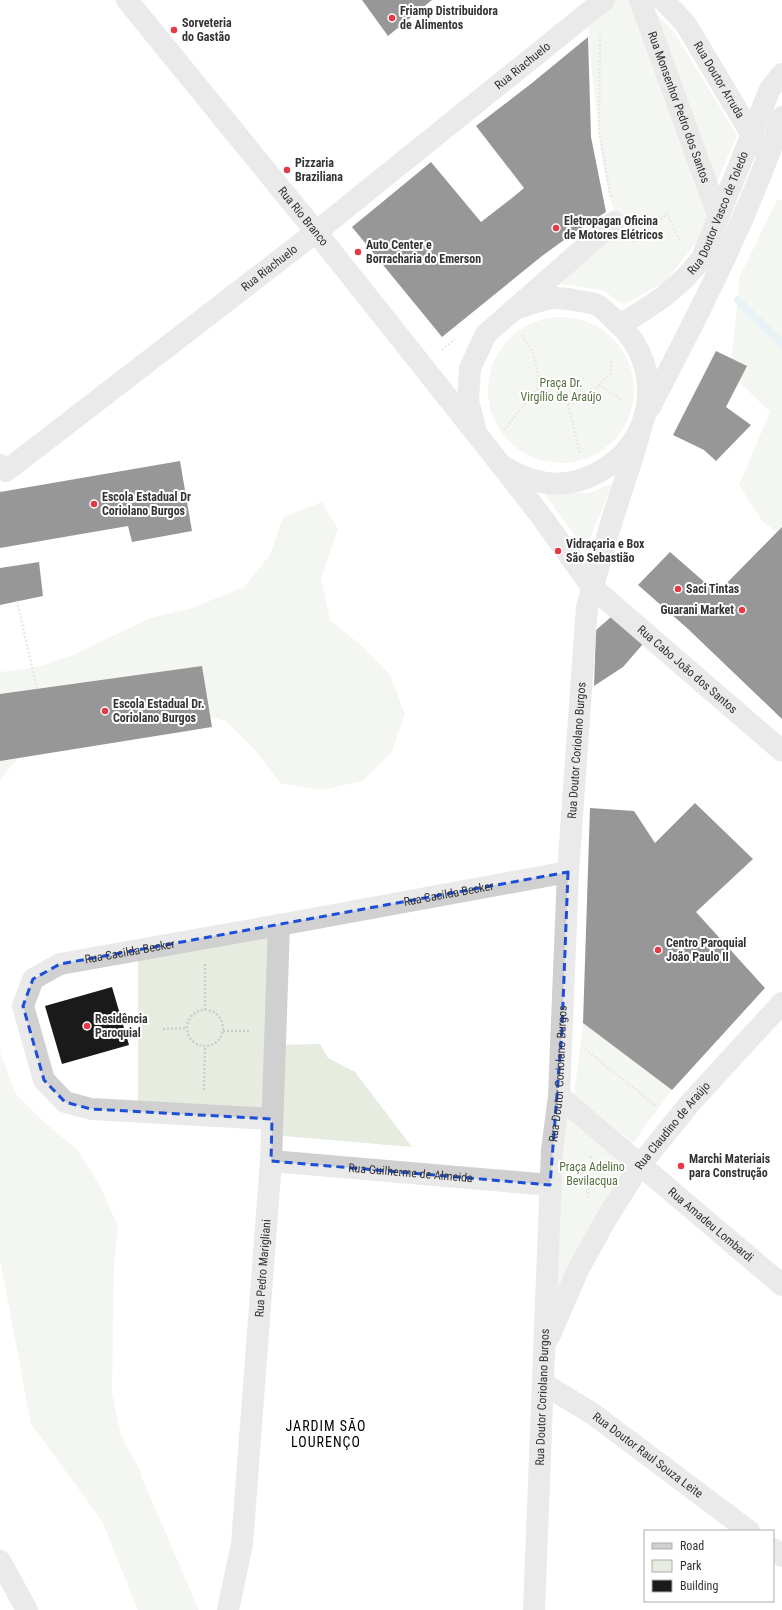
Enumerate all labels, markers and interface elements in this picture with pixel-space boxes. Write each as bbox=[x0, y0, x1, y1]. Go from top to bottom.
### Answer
place label: Friamp Distribuidora de Alimentos bbox=[400, 4, 498, 32]
marker: Friamp Distribuidora de Alimentos bbox=[387, 13, 397, 23]
place label: Sorveteria do Gastão bbox=[182, 16, 232, 44]
marker: Sorveteria do Gastão bbox=[169, 25, 179, 35]
street label: Rua Monsenhor Pedro dos Santos bbox=[645, 29, 713, 185]
street label: Rua Riachuelo bbox=[492, 39, 553, 92]
street label: Rua Doutor Arruda bbox=[691, 39, 747, 121]
street label: Rua Doutor Vasco de Toledo bbox=[685, 149, 751, 278]
place label: Pizzaria Braziliana bbox=[295, 156, 343, 184]
marker: Pizzaria Braziliana bbox=[282, 165, 292, 175]
street label: Rua Rio Branco bbox=[275, 184, 331, 249]
place label: Eletropagan Oficina de Motores Elétricos bbox=[564, 214, 664, 242]
marker: Eletropagan Oficina de Motores Elétricos bbox=[551, 223, 561, 233]
place label: Auto Center e Borracharia do Emerson bbox=[366, 238, 481, 266]
street label: Rua Riachuelo bbox=[238, 242, 300, 294]
marker: Auto Center e Borracharia do Emerson bbox=[353, 247, 363, 257]
park label: Praça Dr. Virgílio de Araújo bbox=[521, 376, 602, 404]
place label: Escola Estadual Dr Coriolano Burgos bbox=[102, 490, 191, 518]
marker: Escola Estadual Dr Coriolano Burgos bbox=[89, 499, 99, 509]
place label: Vidraçaria e Box São Sebastião bbox=[566, 537, 645, 565]
marker: Vidraçaria e Box São Sebastião bbox=[553, 546, 563, 556]
place label: Saci Tintas bbox=[686, 582, 740, 596]
marker: Saci Tintas bbox=[673, 584, 683, 594]
place label: Guarani Market bbox=[661, 603, 734, 617]
marker: Guarani Market bbox=[737, 605, 747, 615]
street label: Rua Cabo João dos Santos bbox=[635, 622, 740, 716]
street label: Rua Doutor Coriolano Burgos bbox=[565, 681, 589, 819]
place label: Escola Estadual Dr. Coriolano Burgos bbox=[113, 697, 204, 725]
marker: Escola Estadual Dr. Coriolano Burgos bbox=[100, 706, 110, 716]
street label: Rua Cacilda Becker bbox=[402, 879, 495, 909]
place label: Centro Paroquial João Paulo II bbox=[666, 936, 746, 964]
street label: Rua Cacilda Becker bbox=[84, 937, 176, 966]
marker: Centro Paroquial João Paulo II bbox=[653, 945, 663, 955]
street label: Rua Doutor Coriolano Burgos bbox=[546, 1005, 570, 1143]
place label: Residência Paroquial bbox=[95, 1012, 148, 1040]
marker: Residência Paroquial bbox=[82, 1021, 92, 1031]
street label: Rua Claudino de Araújo bbox=[632, 1079, 713, 1172]
place label: Marchi Materiais para Construção bbox=[689, 1152, 771, 1180]
park label: Praça Adelino Bevilacqua bbox=[559, 1160, 625, 1188]
street label: Rua Guilherme de Almeida bbox=[348, 1161, 474, 1185]
marker: Marchi Materiais para Construção bbox=[676, 1161, 686, 1171]
street label: Rua Amadeu Lombardi bbox=[665, 1185, 756, 1265]
street label: Rua Pedro Marigliani bbox=[252, 1219, 274, 1318]
street label: Rua Doutor Coriolano Burgos bbox=[533, 1328, 552, 1466]
street label: Rua Doutor Raul Souza Leite bbox=[590, 1409, 706, 1501]
district label: JARDIM SÃO LOURENÇO bbox=[285, 1417, 367, 1450]
legend bbox=[644, 1530, 774, 1602]
text: Road bbox=[680, 1539, 704, 1553]
text: Park bbox=[680, 1559, 702, 1573]
text: Building bbox=[680, 1579, 718, 1593]

